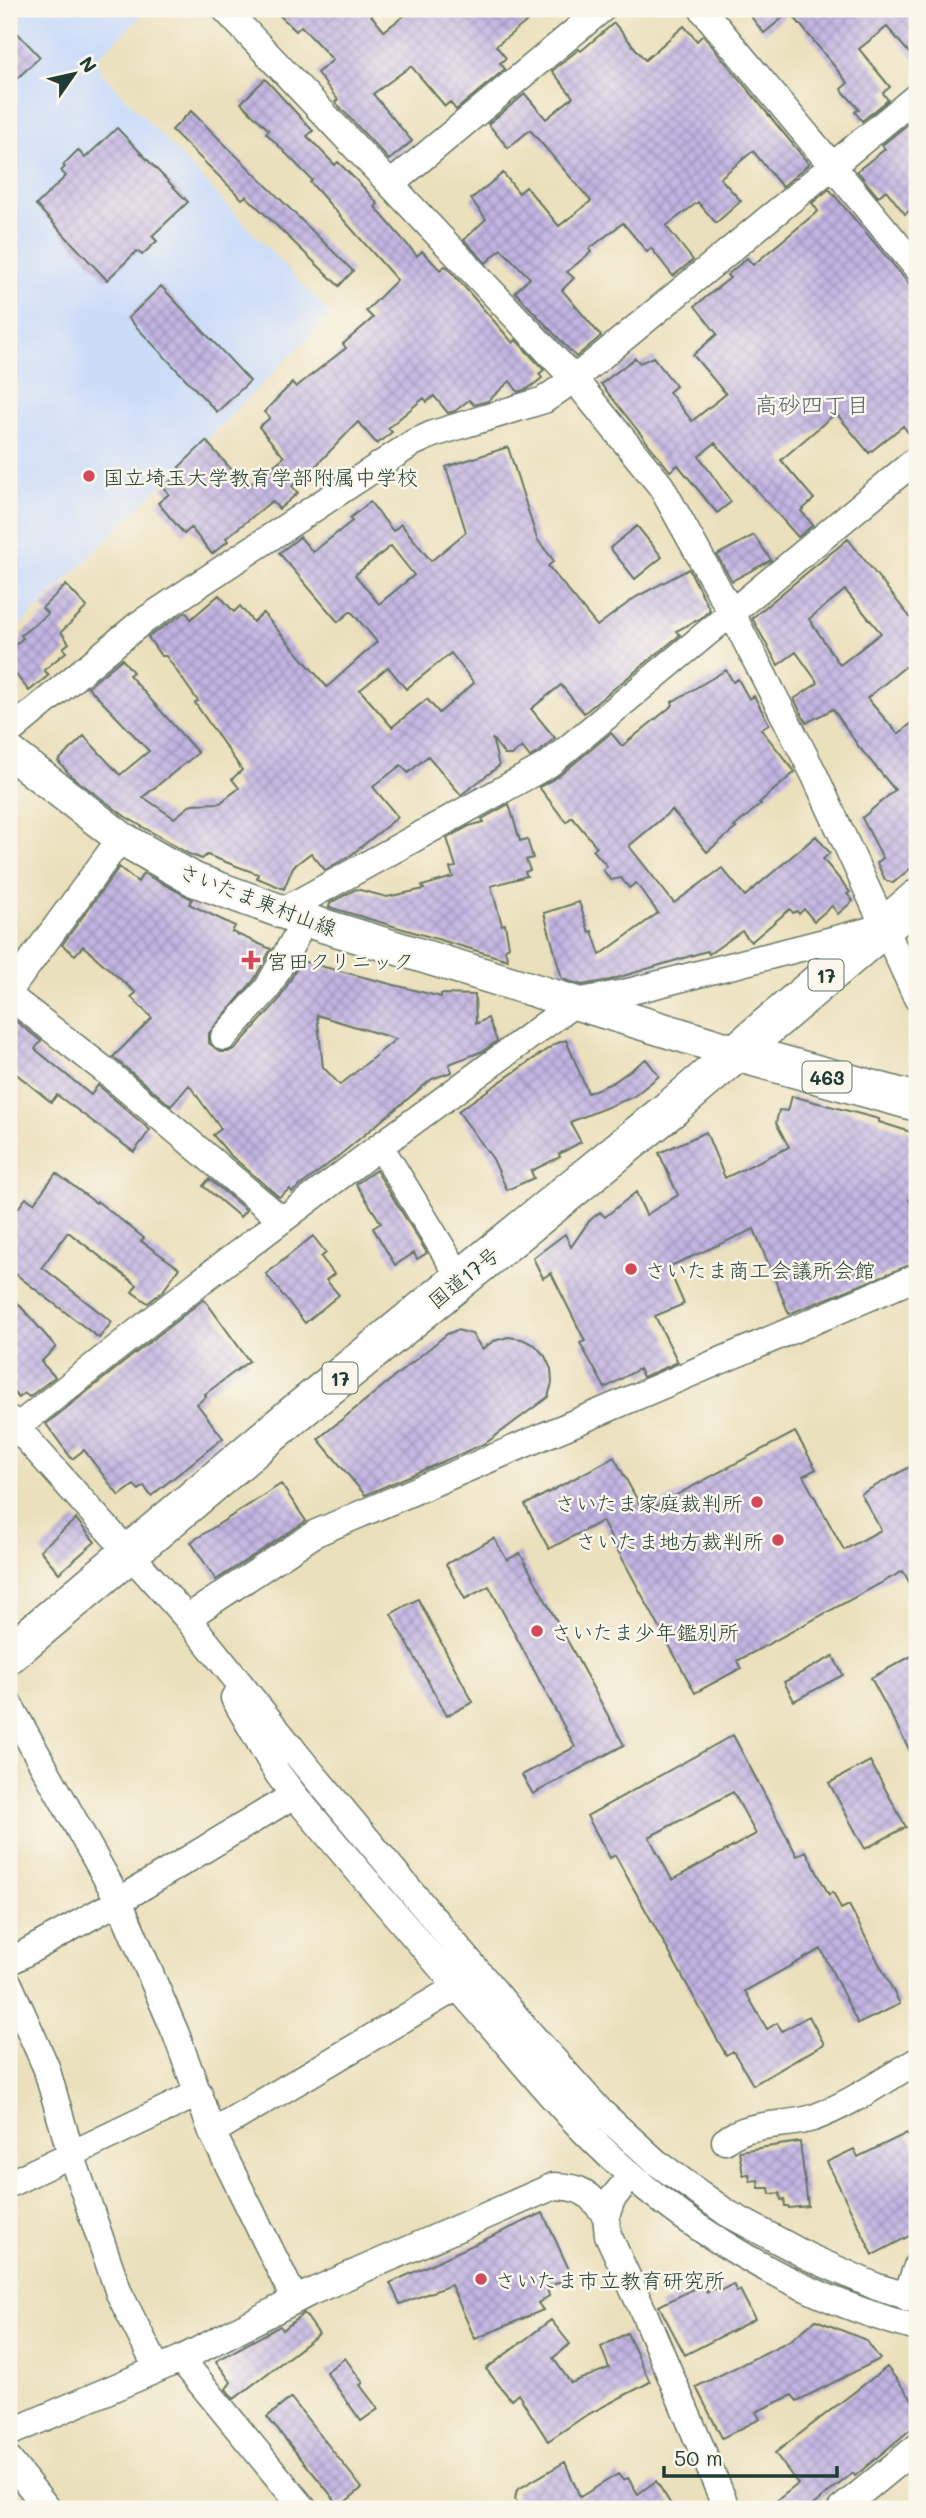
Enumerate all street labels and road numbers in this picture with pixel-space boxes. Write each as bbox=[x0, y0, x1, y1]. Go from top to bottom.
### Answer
street label: さいたま東村山線 bbox=[175, 856, 341, 942]
road number: 17 bbox=[808, 959, 844, 990]
road number: 463 bbox=[802, 1062, 852, 1092]
street label: 国道17号 bbox=[422, 1240, 504, 1314]
road number: 17 bbox=[322, 1362, 358, 1394]

